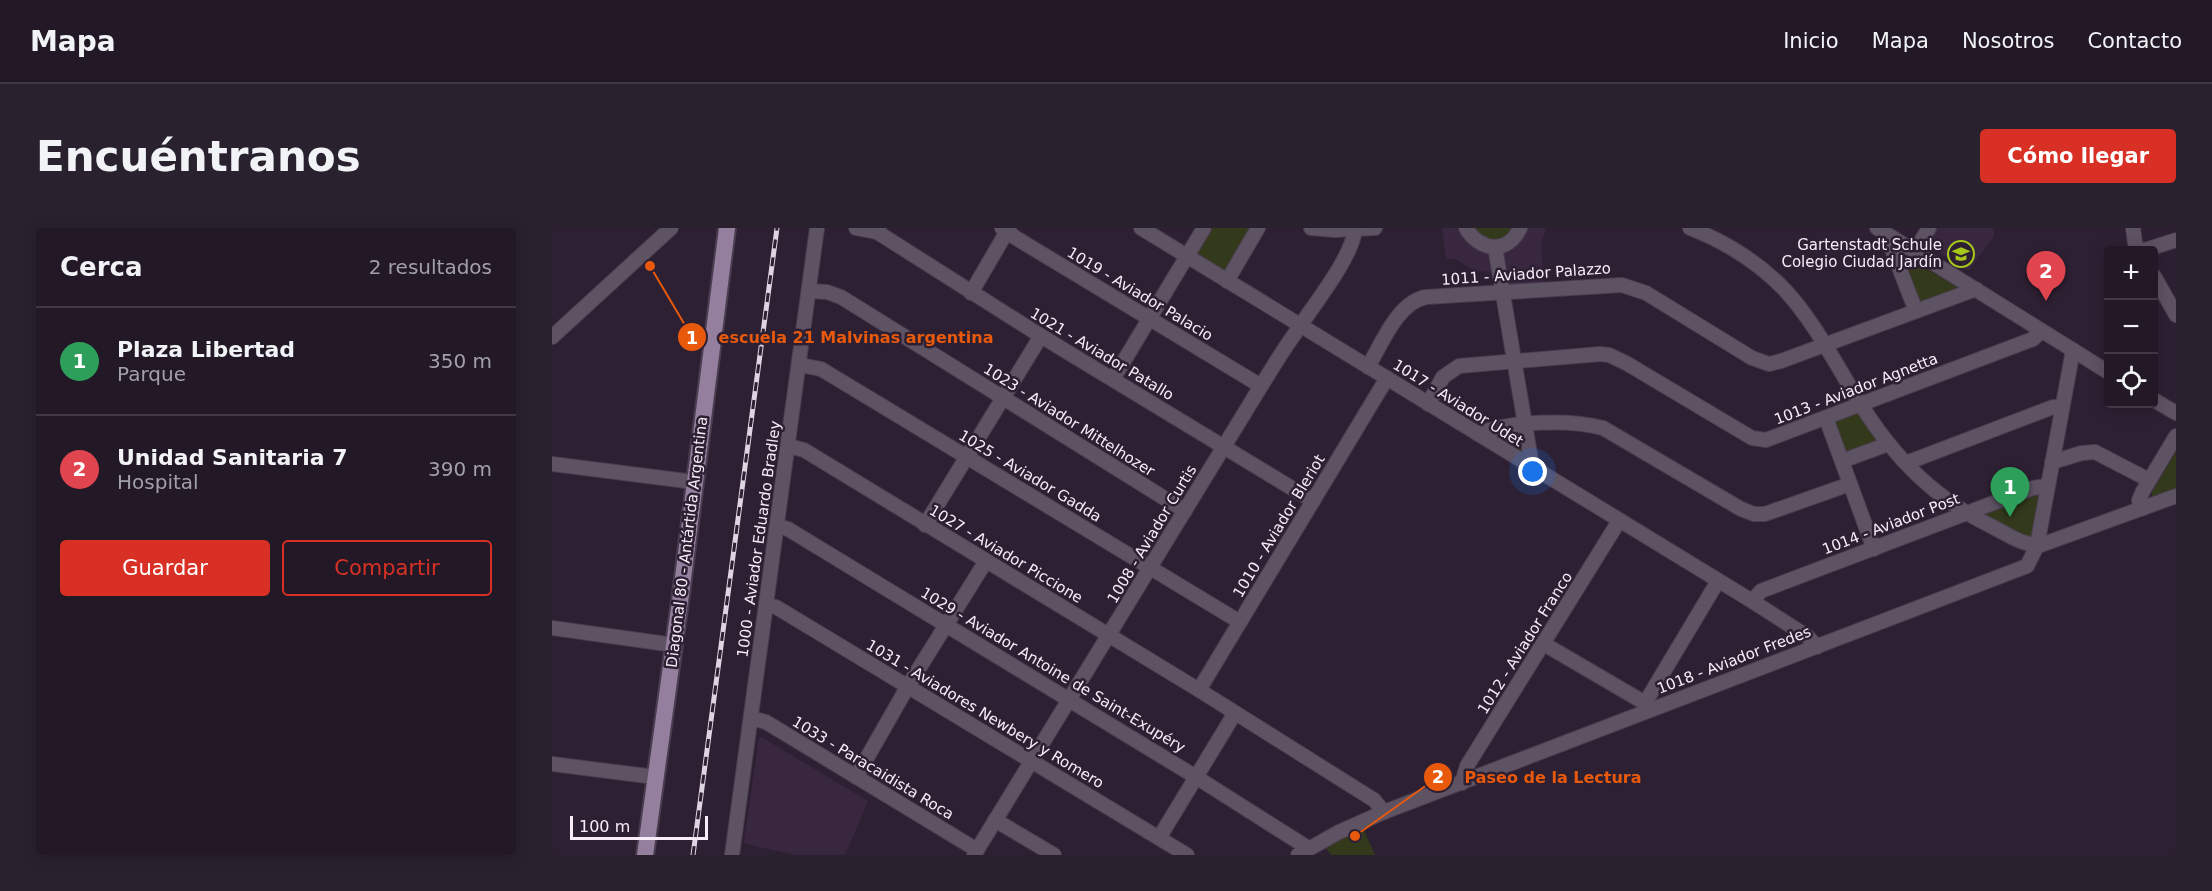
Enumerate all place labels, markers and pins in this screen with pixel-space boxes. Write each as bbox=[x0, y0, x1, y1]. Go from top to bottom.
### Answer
place label: Gartenstadt Schule Colegio Ciudad Jardín bbox=[1781, 236, 1942, 271]
school or university icon: Gartenstadt Schule Colegio Ciudad Jardín bbox=[1946, 239, 1976, 269]
pin: 2 bbox=[2026, 251, 2066, 301]
callout: escuela 21 Malvinas argentina bbox=[677, 320, 1006, 354]
pin: 1 bbox=[1990, 468, 2030, 517]
callout: Paseo de la Lectura bbox=[1423, 760, 1654, 794]

